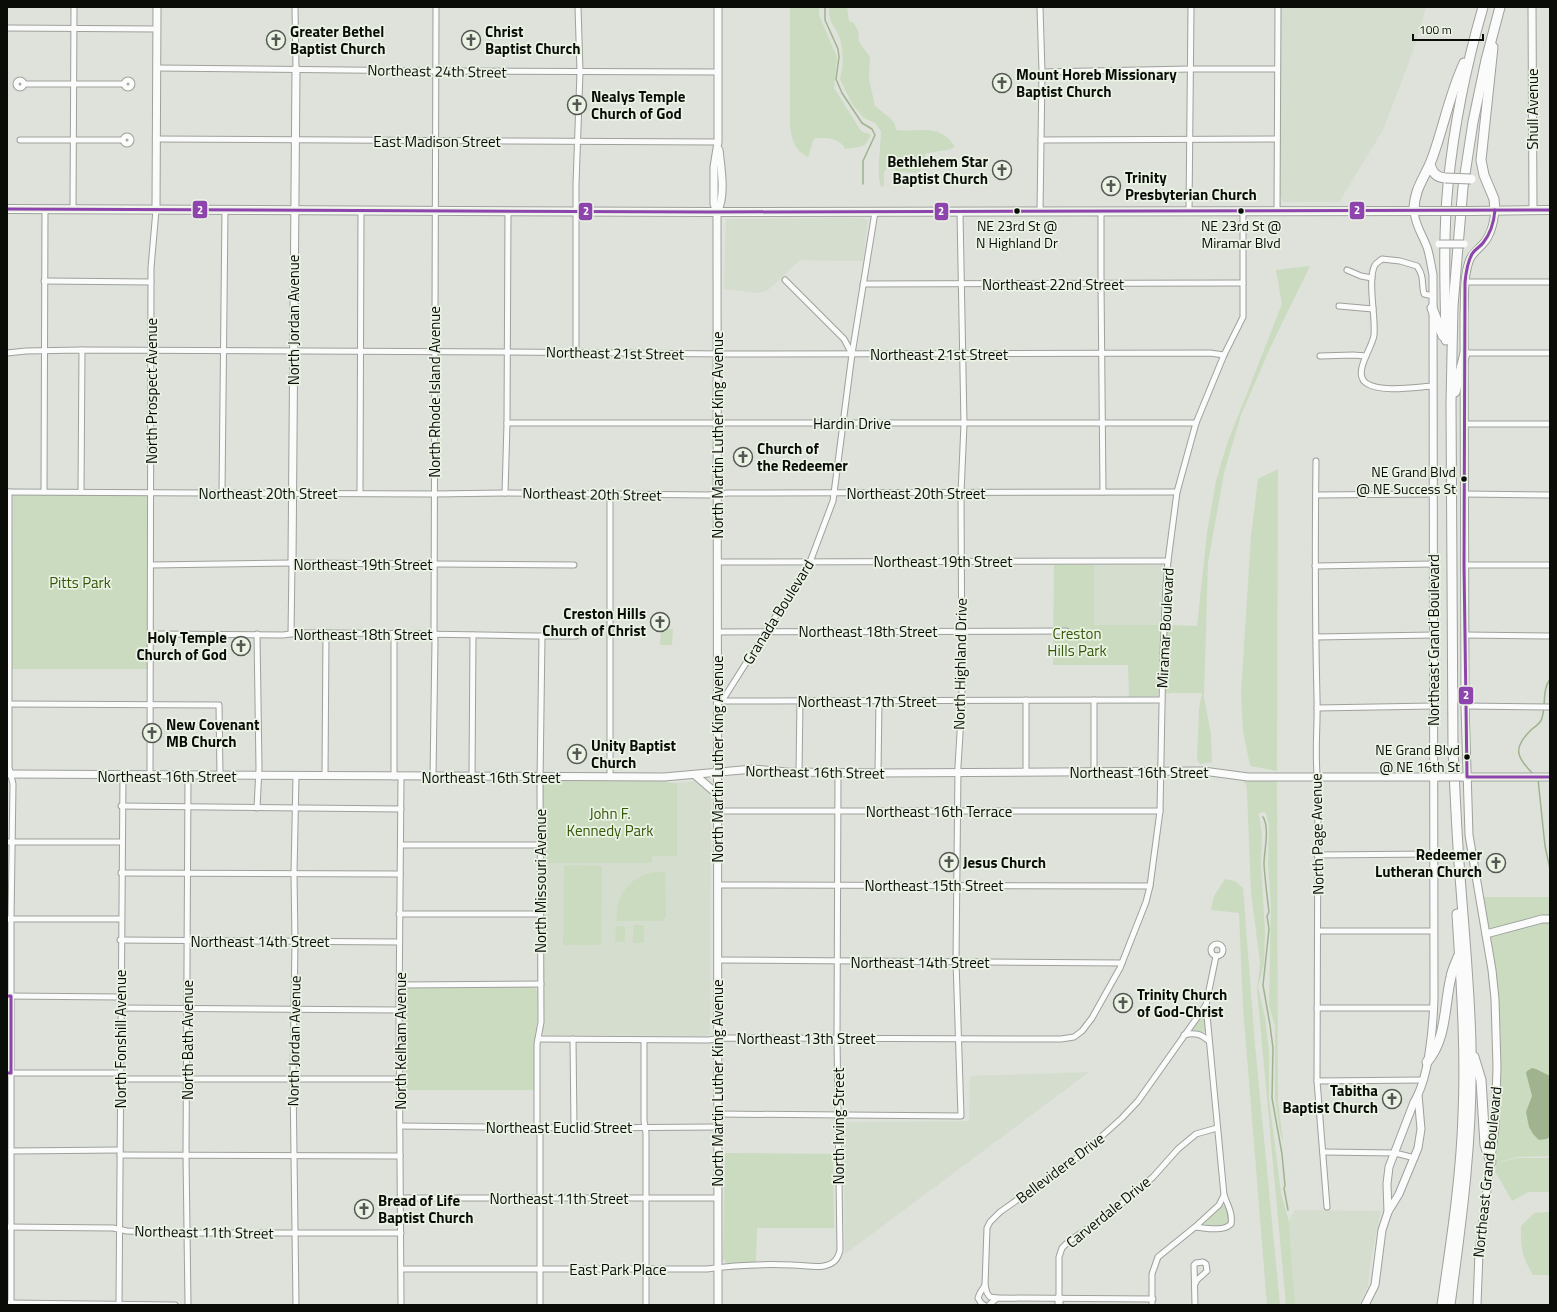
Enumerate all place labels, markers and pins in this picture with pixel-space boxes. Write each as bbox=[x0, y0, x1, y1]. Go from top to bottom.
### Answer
place label: Greater Bethel Baptist Church bbox=[290, 20, 385, 60]
place label: Christ Baptist Church bbox=[485, 20, 580, 60]
church icon: Greater Bethel Baptist Church bbox=[265, 29, 287, 51]
church icon: Christ Baptist Church bbox=[460, 29, 482, 51]
place label: Mount Horeb Missionary Baptist Church bbox=[1016, 63, 1177, 103]
church icon: Mount Horeb Missionary Baptist Church bbox=[991, 72, 1013, 94]
place label: Nealys Temple Church of God bbox=[591, 85, 686, 125]
church icon: Nealys Temple Church of God bbox=[566, 94, 588, 116]
place label: Bethlehem Star Baptist Church bbox=[887, 150, 988, 190]
church icon: Bethlehem Star Baptist Church bbox=[991, 159, 1013, 181]
place label: Trinity Presbyterian Church bbox=[1125, 166, 1257, 206]
church icon: Trinity Presbyterian Church bbox=[1100, 175, 1122, 197]
marker: NE 23rd St @ N Highland Dr bbox=[1012, 206, 1022, 216]
marker: NE 23rd St @ Miramar Blvd bbox=[1236, 206, 1246, 216]
place label: NE 23rd St @ N Highland Dr bbox=[976, 215, 1058, 253]
place label: NE 23rd St @ Miramar Blvd bbox=[1201, 215, 1281, 253]
place label: Church of the Redeemer bbox=[757, 437, 848, 477]
church icon: Church of the Redeemer bbox=[732, 446, 754, 468]
place label: NE Grand Blvd @ NE Success St bbox=[1356, 461, 1456, 499]
marker: NE Grand Blvd @ NE Success St bbox=[1459, 474, 1469, 484]
place label: Creston Hills Church of Christ bbox=[542, 602, 647, 642]
church icon: Creston Hills Church of Christ bbox=[649, 611, 671, 633]
place label: Holy Temple Church of God bbox=[136, 626, 227, 666]
church icon: Holy Temple Church of God bbox=[230, 635, 252, 657]
place label: New Covenant MB Church bbox=[166, 713, 260, 753]
church icon: New Covenant MB Church bbox=[141, 722, 163, 744]
place label: Unity Baptist Church bbox=[591, 734, 677, 774]
place label: NE Grand Blvd @ NE 16th St bbox=[1375, 739, 1460, 777]
church icon: Unity Baptist Church bbox=[566, 743, 588, 765]
marker: NE Grand Blvd @ NE 16th St bbox=[1462, 752, 1472, 762]
place label: Redeemer Lutheran Church bbox=[1375, 843, 1482, 883]
church icon: Jesus Church bbox=[938, 851, 960, 873]
place label: Jesus Church bbox=[963, 851, 1046, 874]
church icon: Redeemer Lutheran Church bbox=[1485, 852, 1507, 874]
place label: Trinity Church of God-Christ bbox=[1137, 983, 1227, 1023]
church icon: Trinity Church of God-Christ bbox=[1112, 992, 1134, 1014]
place label: Tabitha Baptist Church bbox=[1283, 1079, 1378, 1119]
church icon: Tabitha Baptist Church bbox=[1381, 1088, 1403, 1110]
place label: Bread of Life Baptist Church bbox=[378, 1189, 473, 1229]
church icon: Bread of Life Baptist Church bbox=[353, 1198, 375, 1220]

